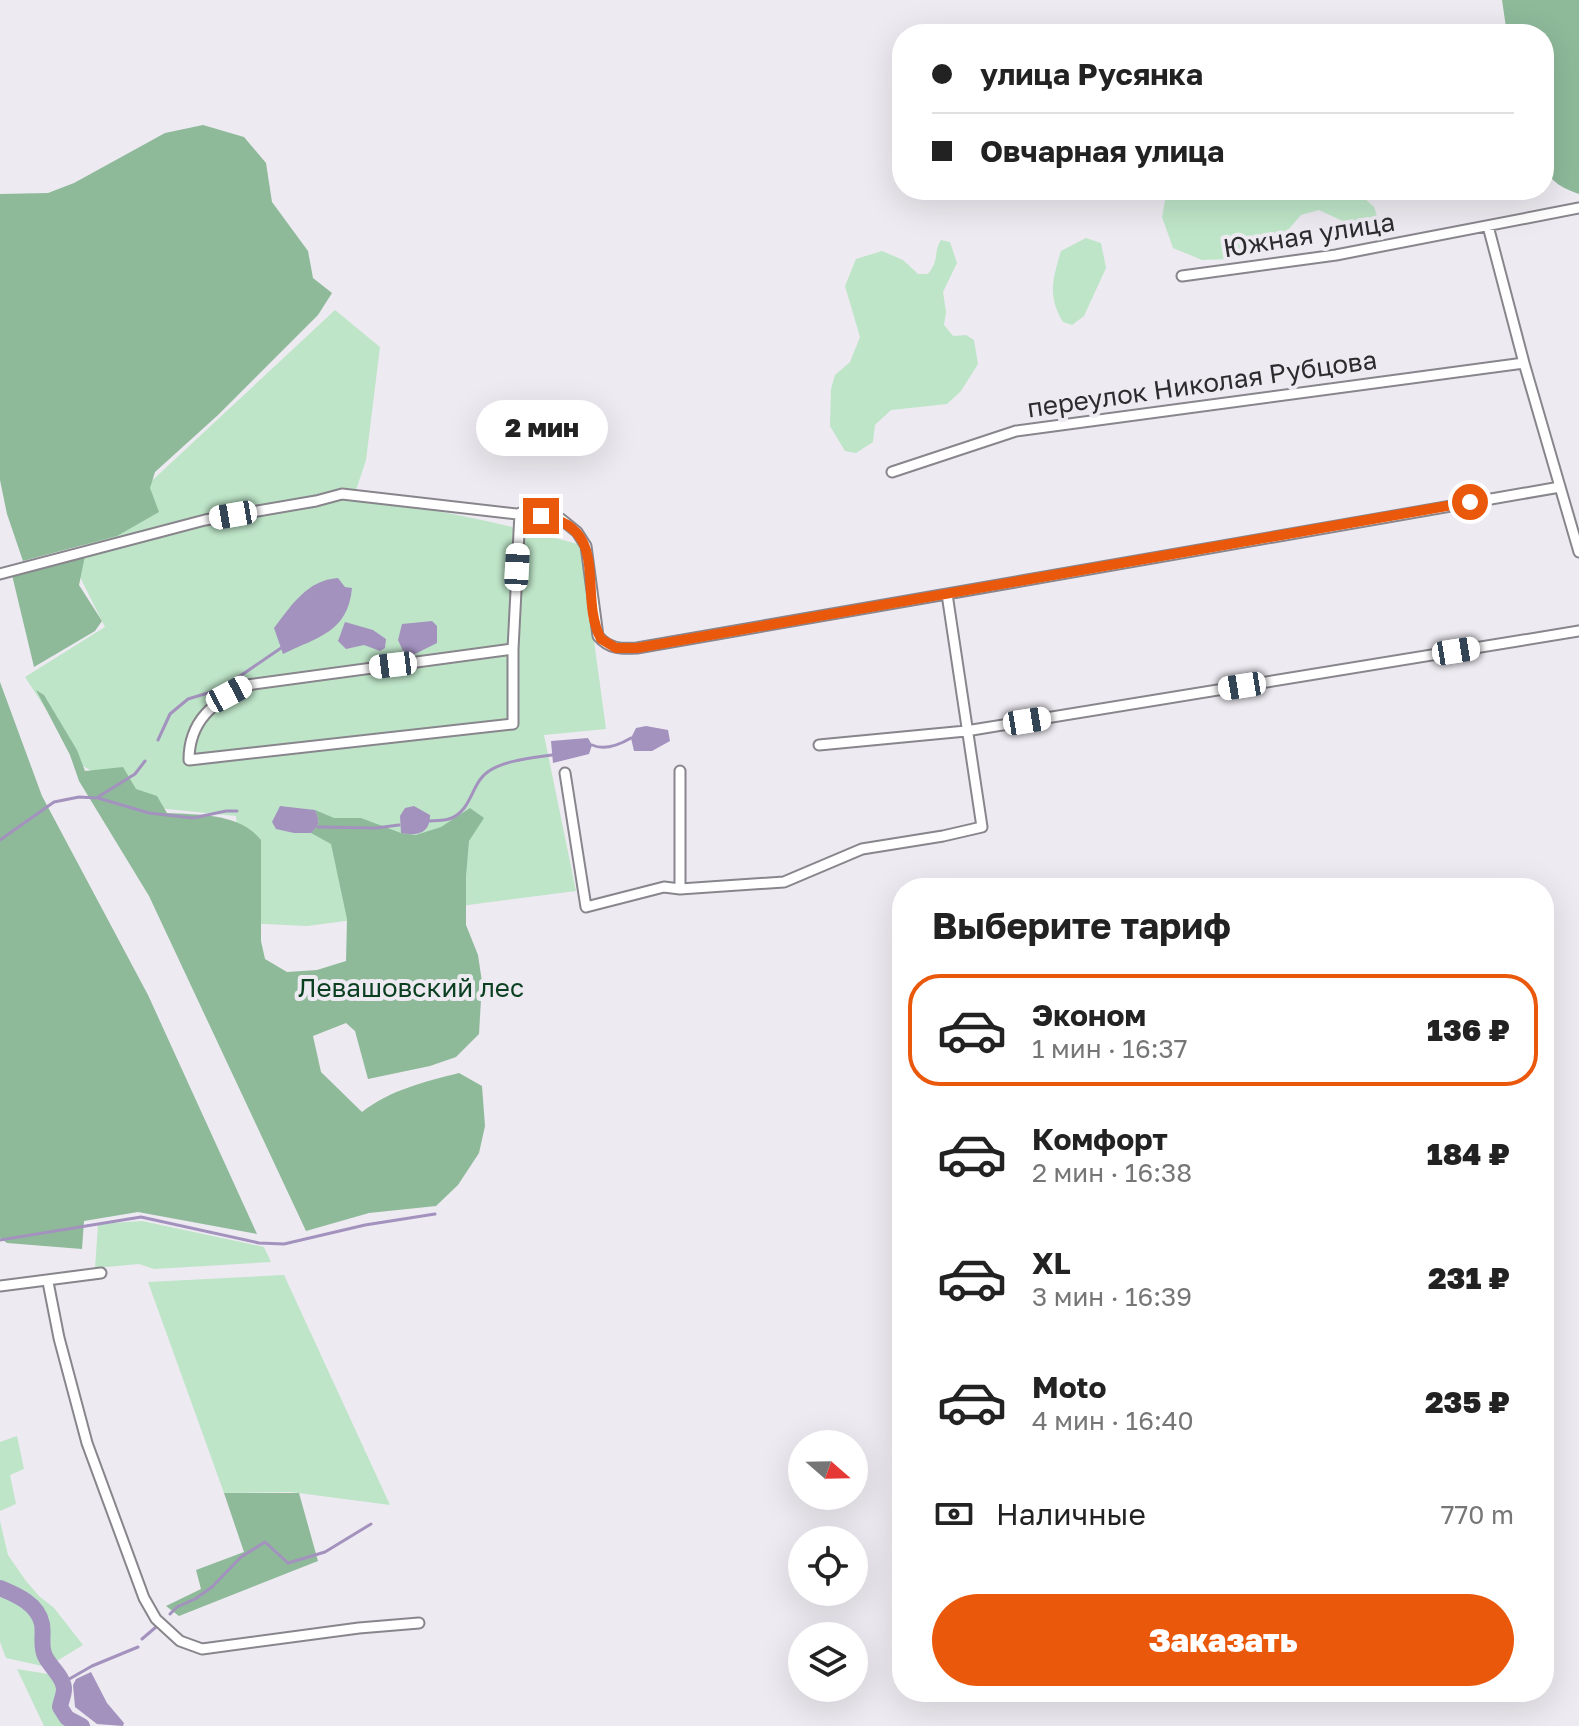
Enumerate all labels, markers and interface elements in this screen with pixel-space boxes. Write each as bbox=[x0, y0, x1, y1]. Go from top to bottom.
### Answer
text: улица Русянка bbox=[980, 56, 1203, 92]
text: Овчарная улица bbox=[980, 133, 1224, 169]
street label: Южная улица bbox=[1221, 206, 1397, 263]
street label: переулок Николая Рубцова bbox=[1025, 344, 1379, 423]
callout: 2 мин bbox=[475, 400, 607, 456]
text: 2 мин bbox=[505, 412, 579, 443]
route start bbox=[1452, 484, 1488, 520]
route end bbox=[523, 498, 559, 534]
car bbox=[207, 499, 259, 531]
car bbox=[504, 542, 530, 592]
car bbox=[1430, 635, 1482, 667]
car bbox=[368, 650, 418, 680]
car bbox=[1216, 670, 1268, 702]
car bbox=[202, 672, 256, 716]
car bbox=[1001, 705, 1053, 737]
text: Выберите тариф bbox=[932, 904, 1231, 947]
park label: Левашовский лес bbox=[298, 972, 524, 1003]
icon: car bbox=[936, 994, 1008, 1066]
text: Эконом bbox=[1032, 997, 1146, 1033]
text: 136 ₽ bbox=[1427, 1012, 1510, 1048]
text: 1 мин · 16:37 bbox=[1032, 1033, 1187, 1064]
icon: car bbox=[936, 1118, 1008, 1190]
text: Комфорт bbox=[1032, 1121, 1168, 1157]
text: 184 ₽ bbox=[1427, 1136, 1510, 1172]
text: 2 мин · 16:38 bbox=[1032, 1157, 1192, 1188]
icon: car bbox=[936, 1242, 1008, 1314]
text: XL bbox=[1032, 1245, 1071, 1281]
text: 231 ₽ bbox=[1428, 1260, 1510, 1296]
text: 3 мин · 16:39 bbox=[1032, 1281, 1192, 1312]
icon: car bbox=[936, 1366, 1008, 1438]
text: Moto bbox=[1032, 1369, 1107, 1405]
text: 235 ₽ bbox=[1425, 1384, 1510, 1420]
text: 4 мин · 16:40 bbox=[1032, 1405, 1194, 1436]
north arrow bbox=[788, 1430, 868, 1510]
map controls bbox=[788, 1430, 868, 1702]
icon: cash bbox=[932, 1492, 976, 1536]
text: Наличные bbox=[996, 1496, 1146, 1532]
text: 770 m bbox=[1441, 1499, 1514, 1530]
button: locate bbox=[788, 1526, 868, 1606]
button: Заказать bbox=[932, 1594, 1514, 1686]
button: layers bbox=[788, 1622, 868, 1702]

